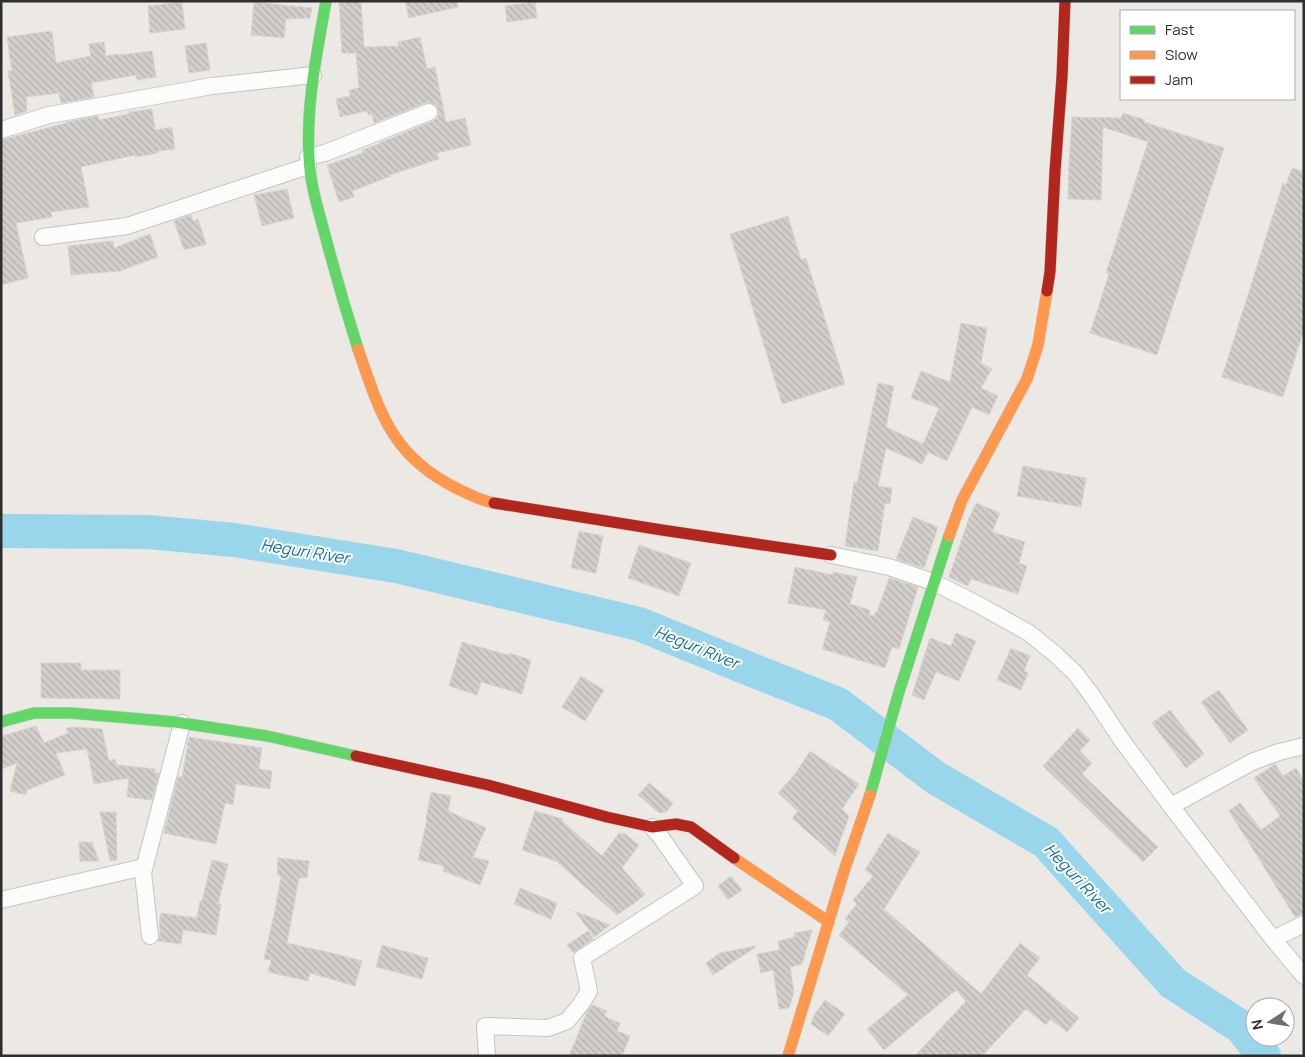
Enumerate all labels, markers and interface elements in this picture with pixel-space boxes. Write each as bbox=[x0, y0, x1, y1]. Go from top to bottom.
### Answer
legend bbox=[1120, 10, 1295, 100]
text: Fast bbox=[1165, 19, 1194, 40]
text: Slow bbox=[1165, 44, 1198, 65]
text: Jam bbox=[1165, 69, 1193, 90]
water label: Heguri River bbox=[259, 533, 353, 569]
water label: Heguri River bbox=[652, 620, 744, 675]
water label: Heguri River bbox=[1040, 838, 1118, 920]
north arrow bbox=[1245, 997, 1295, 1047]
text: N bbox=[1246, 1018, 1267, 1032]

